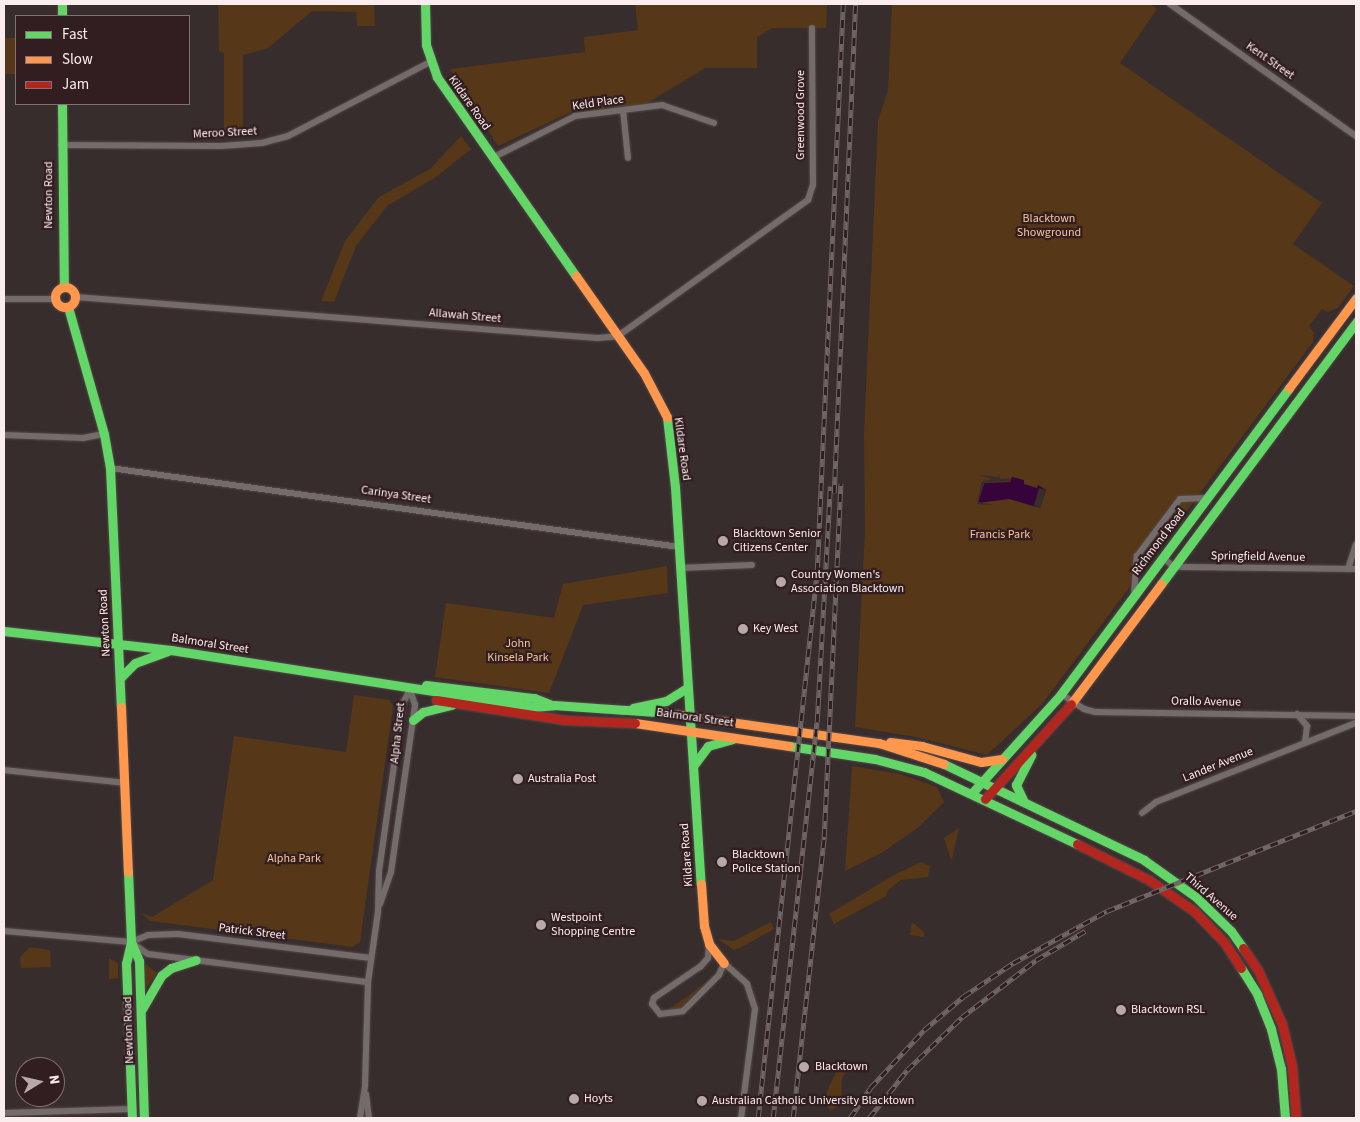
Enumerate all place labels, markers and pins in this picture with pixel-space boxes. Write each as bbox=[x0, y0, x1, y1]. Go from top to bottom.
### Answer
place label: Blacktown Senior Citizens Center bbox=[733, 527, 821, 555]
marker: Blacktown Senior Citizens Center bbox=[717, 535, 729, 547]
place label: Country Women's Association Blacktown bbox=[791, 568, 904, 596]
marker: Country Women's Association Blacktown bbox=[775, 576, 787, 588]
place label: Key West bbox=[753, 622, 798, 636]
marker: Key West bbox=[737, 623, 749, 635]
place label: Australia Post bbox=[528, 772, 596, 786]
marker: Australia Post bbox=[512, 773, 524, 785]
place label: Blacktown Police Station bbox=[732, 848, 800, 876]
marker: Blacktown Police Station bbox=[716, 856, 728, 868]
place label: Westpoint Shopping Centre bbox=[551, 911, 635, 939]
marker: Westpoint Shopping Centre bbox=[535, 919, 547, 931]
place label: Blacktown RSL bbox=[1131, 1003, 1205, 1017]
marker: Blacktown RSL bbox=[1115, 1004, 1127, 1016]
marker: Blacktown bbox=[797, 1060, 811, 1074]
place label: Blacktown bbox=[815, 1060, 868, 1074]
place label: Hoyts bbox=[584, 1092, 613, 1106]
marker: Hoyts bbox=[568, 1093, 580, 1105]
place label: Australian Catholic University Blacktown bbox=[712, 1094, 914, 1108]
marker: Australian Catholic University Blacktown bbox=[696, 1095, 708, 1107]

